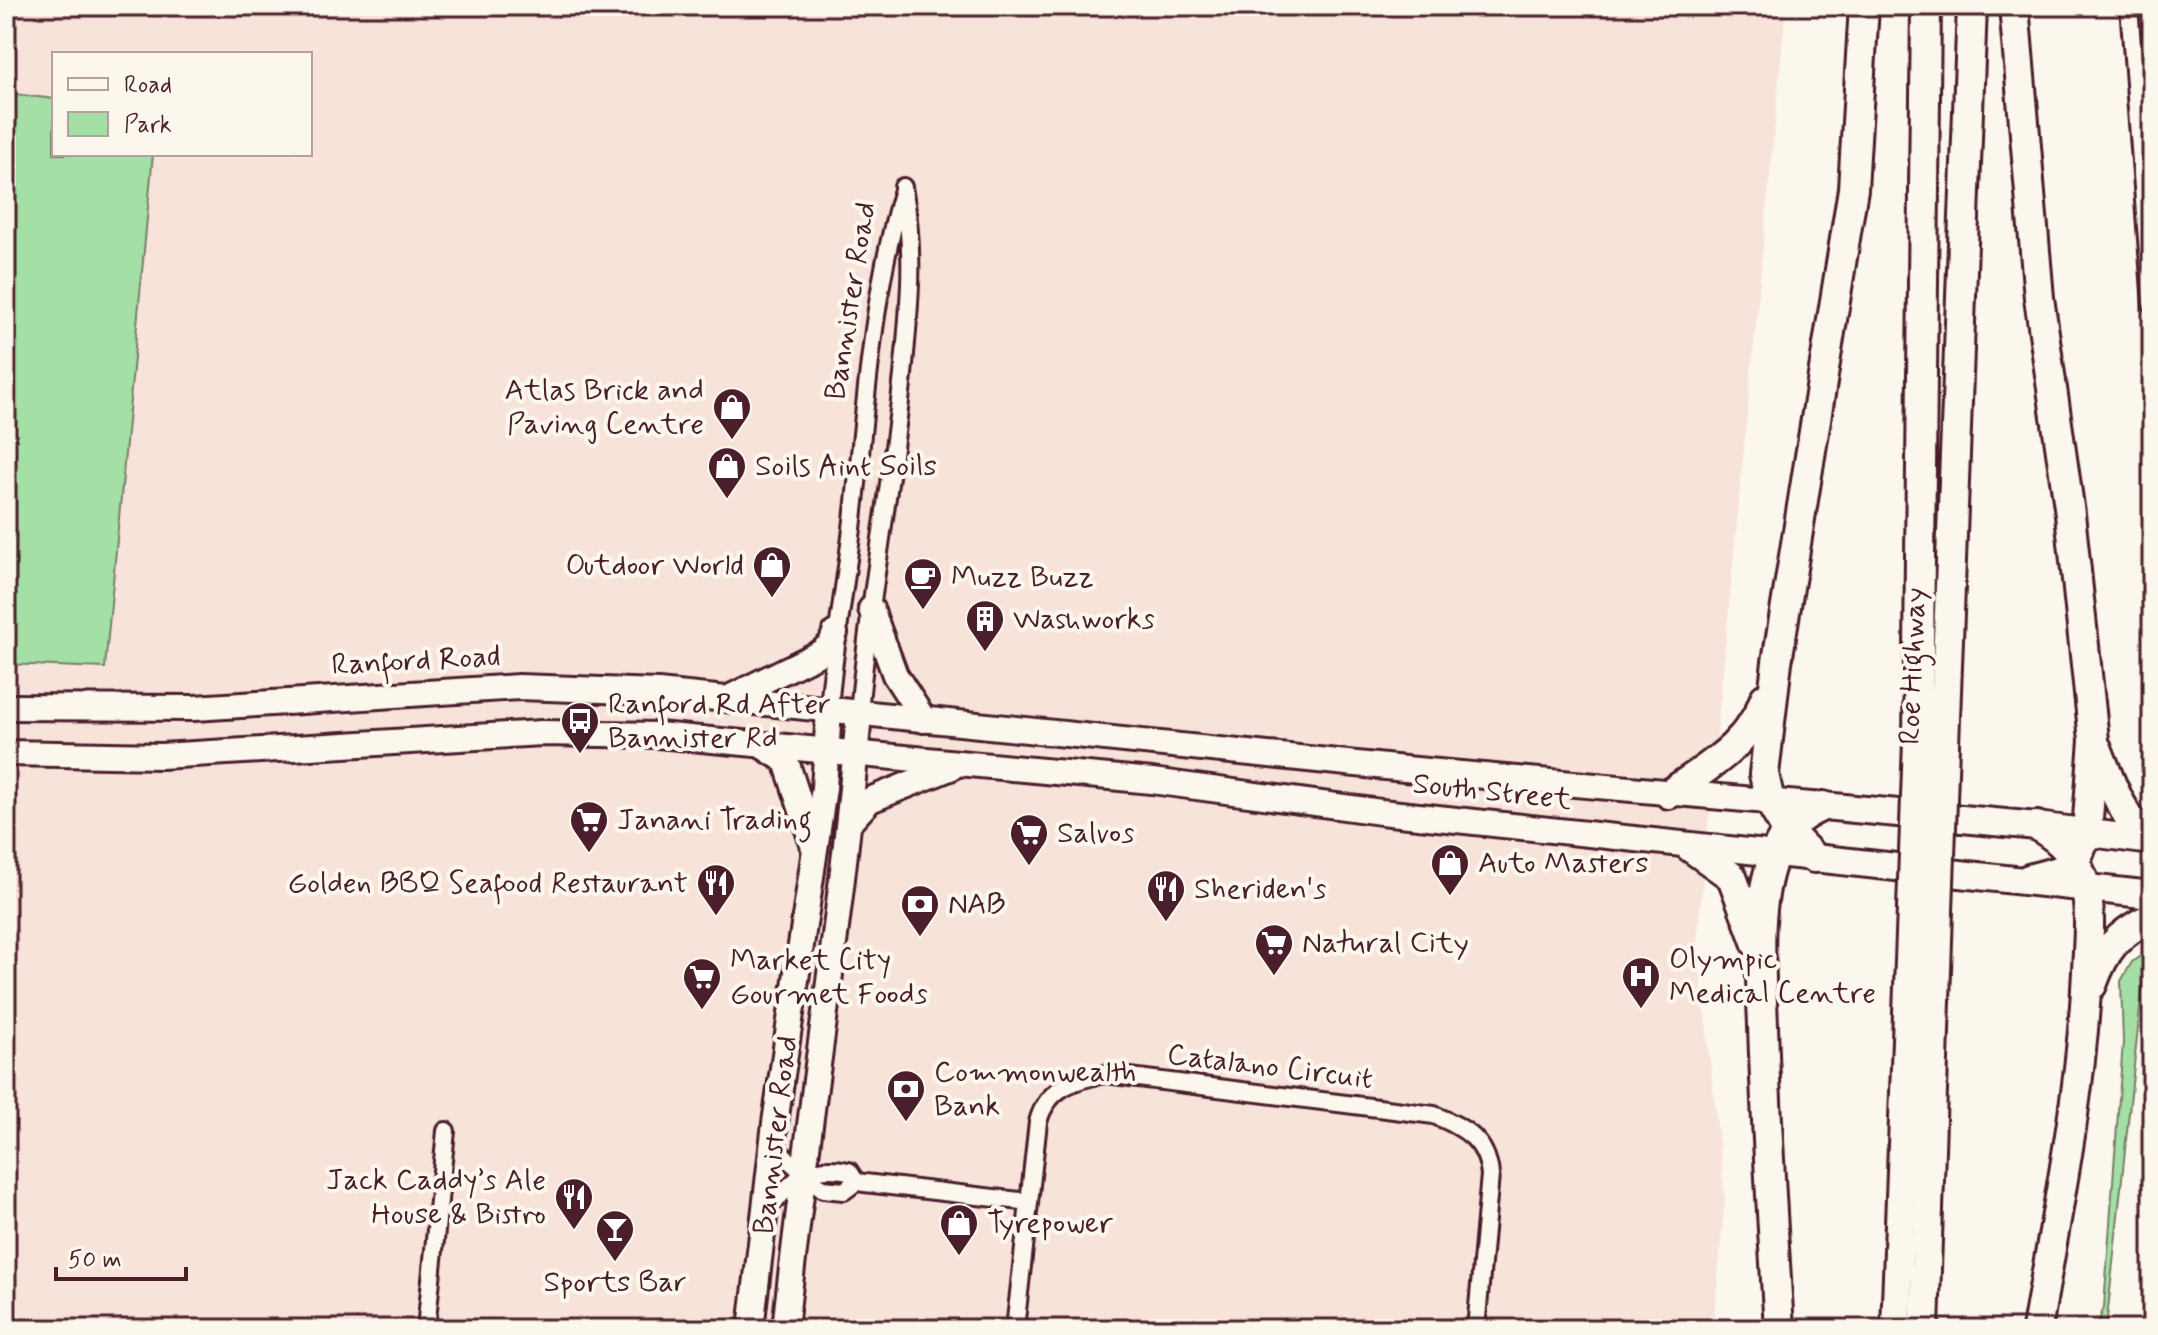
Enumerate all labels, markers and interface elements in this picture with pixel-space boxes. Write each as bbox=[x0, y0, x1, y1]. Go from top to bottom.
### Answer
legend bbox=[52, 52, 312, 156]
text: Road bbox=[124, 70, 172, 101]
text: Park bbox=[124, 110, 172, 141]
street label: Bannister Road bbox=[816, 199, 886, 403]
place label: Atlas Brick and Paving Centre bbox=[505, 371, 704, 444]
shop icon: Atlas Brick and Paving Centre bbox=[711, 386, 753, 441]
shop icon: Soils Aint Soils bbox=[706, 445, 748, 500]
place label: Soils Aint Soils bbox=[755, 447, 937, 486]
shop icon: Outdoor World bbox=[751, 544, 793, 599]
place label: Outdoor World bbox=[566, 546, 744, 585]
cafe icon: Muzz Buzz bbox=[902, 556, 944, 611]
place label: Muzz Buzz bbox=[951, 558, 1094, 597]
street label: Roe Highway bbox=[1891, 587, 1938, 745]
building icon: Washworks bbox=[964, 598, 1006, 653]
place label: Washworks bbox=[1013, 600, 1155, 639]
street label: Ranford Road bbox=[331, 637, 502, 687]
place label: Ranford Rd After Bannister Rd bbox=[608, 685, 831, 758]
bus stop icon: Ranford Rd After Bannister Rd bbox=[559, 700, 601, 755]
street label: South Street bbox=[1411, 764, 1574, 820]
supermarket icon: Janani Trading bbox=[568, 799, 610, 854]
place label: Janani Trading bbox=[617, 801, 812, 843]
supermarket icon: Salvos bbox=[1008, 812, 1050, 867]
place label: Salvos bbox=[1057, 814, 1134, 853]
shop icon: Auto Masters bbox=[1429, 842, 1471, 897]
place label: Auto Masters bbox=[1478, 844, 1649, 883]
restaurant icon: Golden BBQ Seafood Restaurant bbox=[695, 862, 737, 917]
place label: Golden BBQ Seafood Restaurant bbox=[287, 864, 688, 905]
restaurant icon: Sheriden's bbox=[1145, 868, 1187, 923]
place label: Sheriden's bbox=[1194, 870, 1327, 909]
bank icon: NAB bbox=[899, 883, 941, 938]
place label: NAB bbox=[948, 885, 1005, 924]
supermarket icon: Natural City bbox=[1253, 922, 1295, 977]
place label: Natural City bbox=[1302, 924, 1469, 963]
place label: Olympic Medical Centre bbox=[1669, 940, 1876, 1013]
place label: Market City Gourmet Foods bbox=[730, 941, 928, 1014]
hospital icon: Olympic Medical Centre bbox=[1620, 955, 1662, 1010]
supermarket icon: Market City Gourmet Foods bbox=[681, 956, 723, 1011]
street label: Bannister Road bbox=[744, 1033, 808, 1237]
street label: Catalano Circuit bbox=[1165, 1035, 1375, 1099]
place label: Commonwealth Bank bbox=[934, 1053, 1136, 1126]
bank icon: Commonwealth Bank bbox=[885, 1068, 927, 1123]
place label: Jack Caddy’s Ale House & Bistro bbox=[326, 1161, 546, 1234]
restaurant icon: Jack Caddy’s Ale House & Bistro bbox=[553, 1176, 595, 1231]
shop icon: Tyrepower bbox=[938, 1202, 980, 1257]
place label: Tyrepower bbox=[987, 1204, 1114, 1243]
bar icon: Sports Bar bbox=[594, 1208, 636, 1263]
scale bar bbox=[56, 1231, 186, 1281]
text: 50 m bbox=[68, 1245, 122, 1276]
place label: Sports Bar bbox=[543, 1263, 687, 1302]

